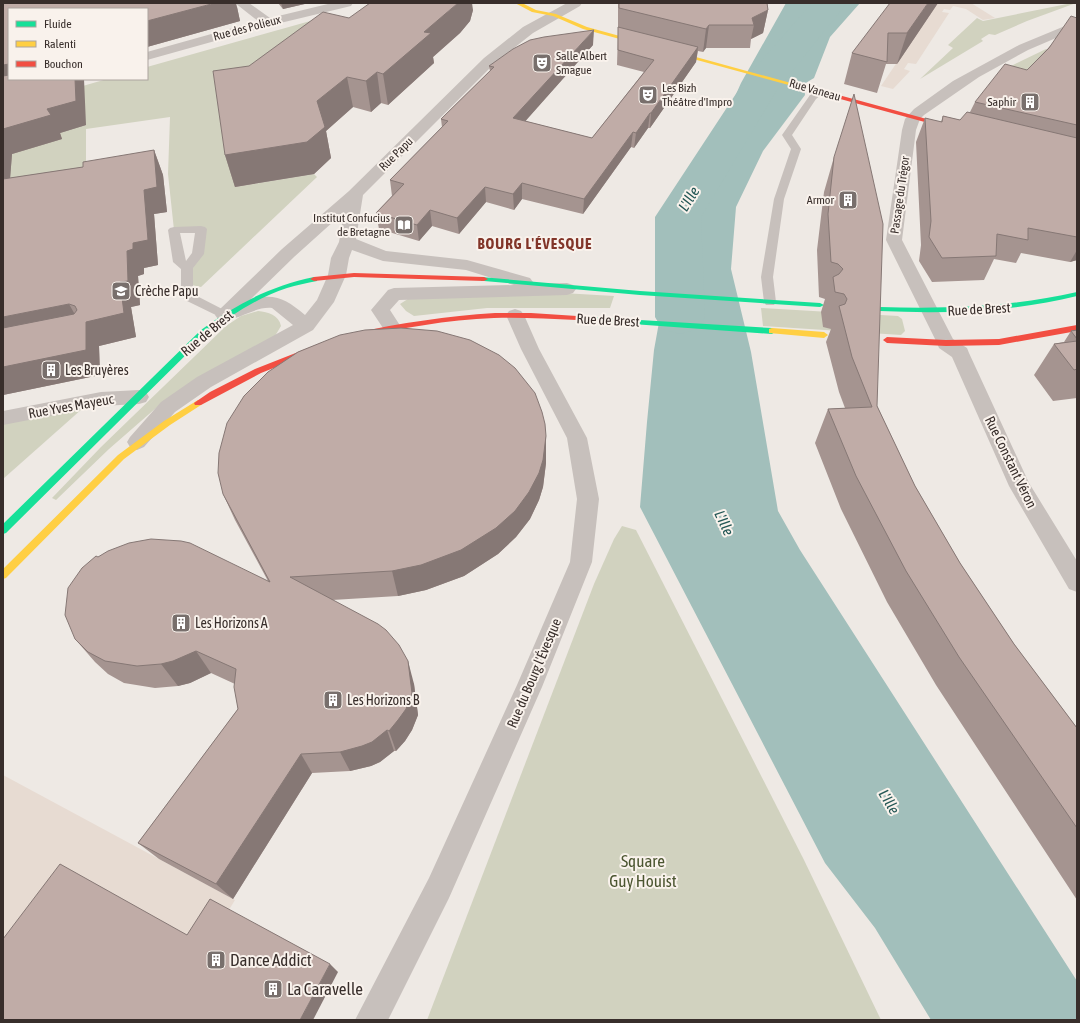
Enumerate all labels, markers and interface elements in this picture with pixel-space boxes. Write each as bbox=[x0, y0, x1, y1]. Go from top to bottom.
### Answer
legend bbox=[8, 8, 148, 80]
street label: Rue des Polieux bbox=[212, 12, 282, 44]
text: Fluide bbox=[44, 17, 72, 31]
text: Ralenti bbox=[44, 37, 76, 51]
place label: Salle Albert Smague bbox=[556, 49, 608, 77]
theatre icon: Salle Albert Smague bbox=[531, 52, 553, 74]
text: Bouchon bbox=[44, 57, 83, 71]
street label: Rue Vaneau bbox=[788, 76, 842, 104]
place label: Les Bizh Théâtre d'Impro bbox=[662, 81, 733, 109]
theatre icon: Les Bizh Théâtre d'Impro bbox=[637, 84, 659, 106]
building icon: Saphir bbox=[1019, 91, 1041, 113]
place label: Saphir bbox=[988, 95, 1016, 109]
street label: Rue Papu bbox=[376, 134, 416, 174]
street label: Passage du Trégor bbox=[888, 155, 912, 235]
water label: L'Ille bbox=[675, 183, 703, 214]
building icon: Armor bbox=[837, 189, 859, 211]
place label: Armor bbox=[807, 193, 834, 207]
place label: Institut Confucius de Bretagne bbox=[313, 211, 390, 239]
library icon: Institut Confucius de Bretagne bbox=[393, 214, 415, 236]
district label: BOURG L'ÉVESQUE bbox=[477, 235, 593, 252]
school or university icon: Crèche Papu bbox=[110, 280, 132, 302]
place label: Crèche Papu bbox=[135, 283, 198, 299]
street label: Rue de Brest bbox=[947, 299, 1011, 319]
street label: Rue de Brest bbox=[178, 307, 236, 359]
street label: Rue de Brest bbox=[576, 310, 640, 330]
building icon: Les Bruyères bbox=[40, 359, 62, 381]
place label: Les Bruyères bbox=[65, 362, 129, 378]
street label: Rue Yves Mayeuc bbox=[27, 390, 116, 421]
street label: Rue Constant Véron bbox=[982, 413, 1040, 511]
water label: L'Ille bbox=[711, 507, 738, 538]
building icon: Les Horizons A bbox=[170, 612, 192, 634]
place label: Les Horizons A bbox=[195, 615, 268, 631]
street label: Rue du Bourg l'Évesque bbox=[504, 616, 564, 730]
building icon: Les Horizons B bbox=[322, 689, 344, 711]
place label: Les Horizons B bbox=[347, 692, 420, 708]
water label: L'Ille bbox=[875, 786, 903, 817]
park label: Square Guy Houist bbox=[609, 851, 677, 891]
building icon: Dance Addict bbox=[205, 949, 227, 971]
place label: Dance Addict bbox=[230, 950, 312, 970]
building icon: La Caravelle bbox=[262, 978, 284, 1000]
place label: La Caravelle bbox=[287, 979, 363, 999]

